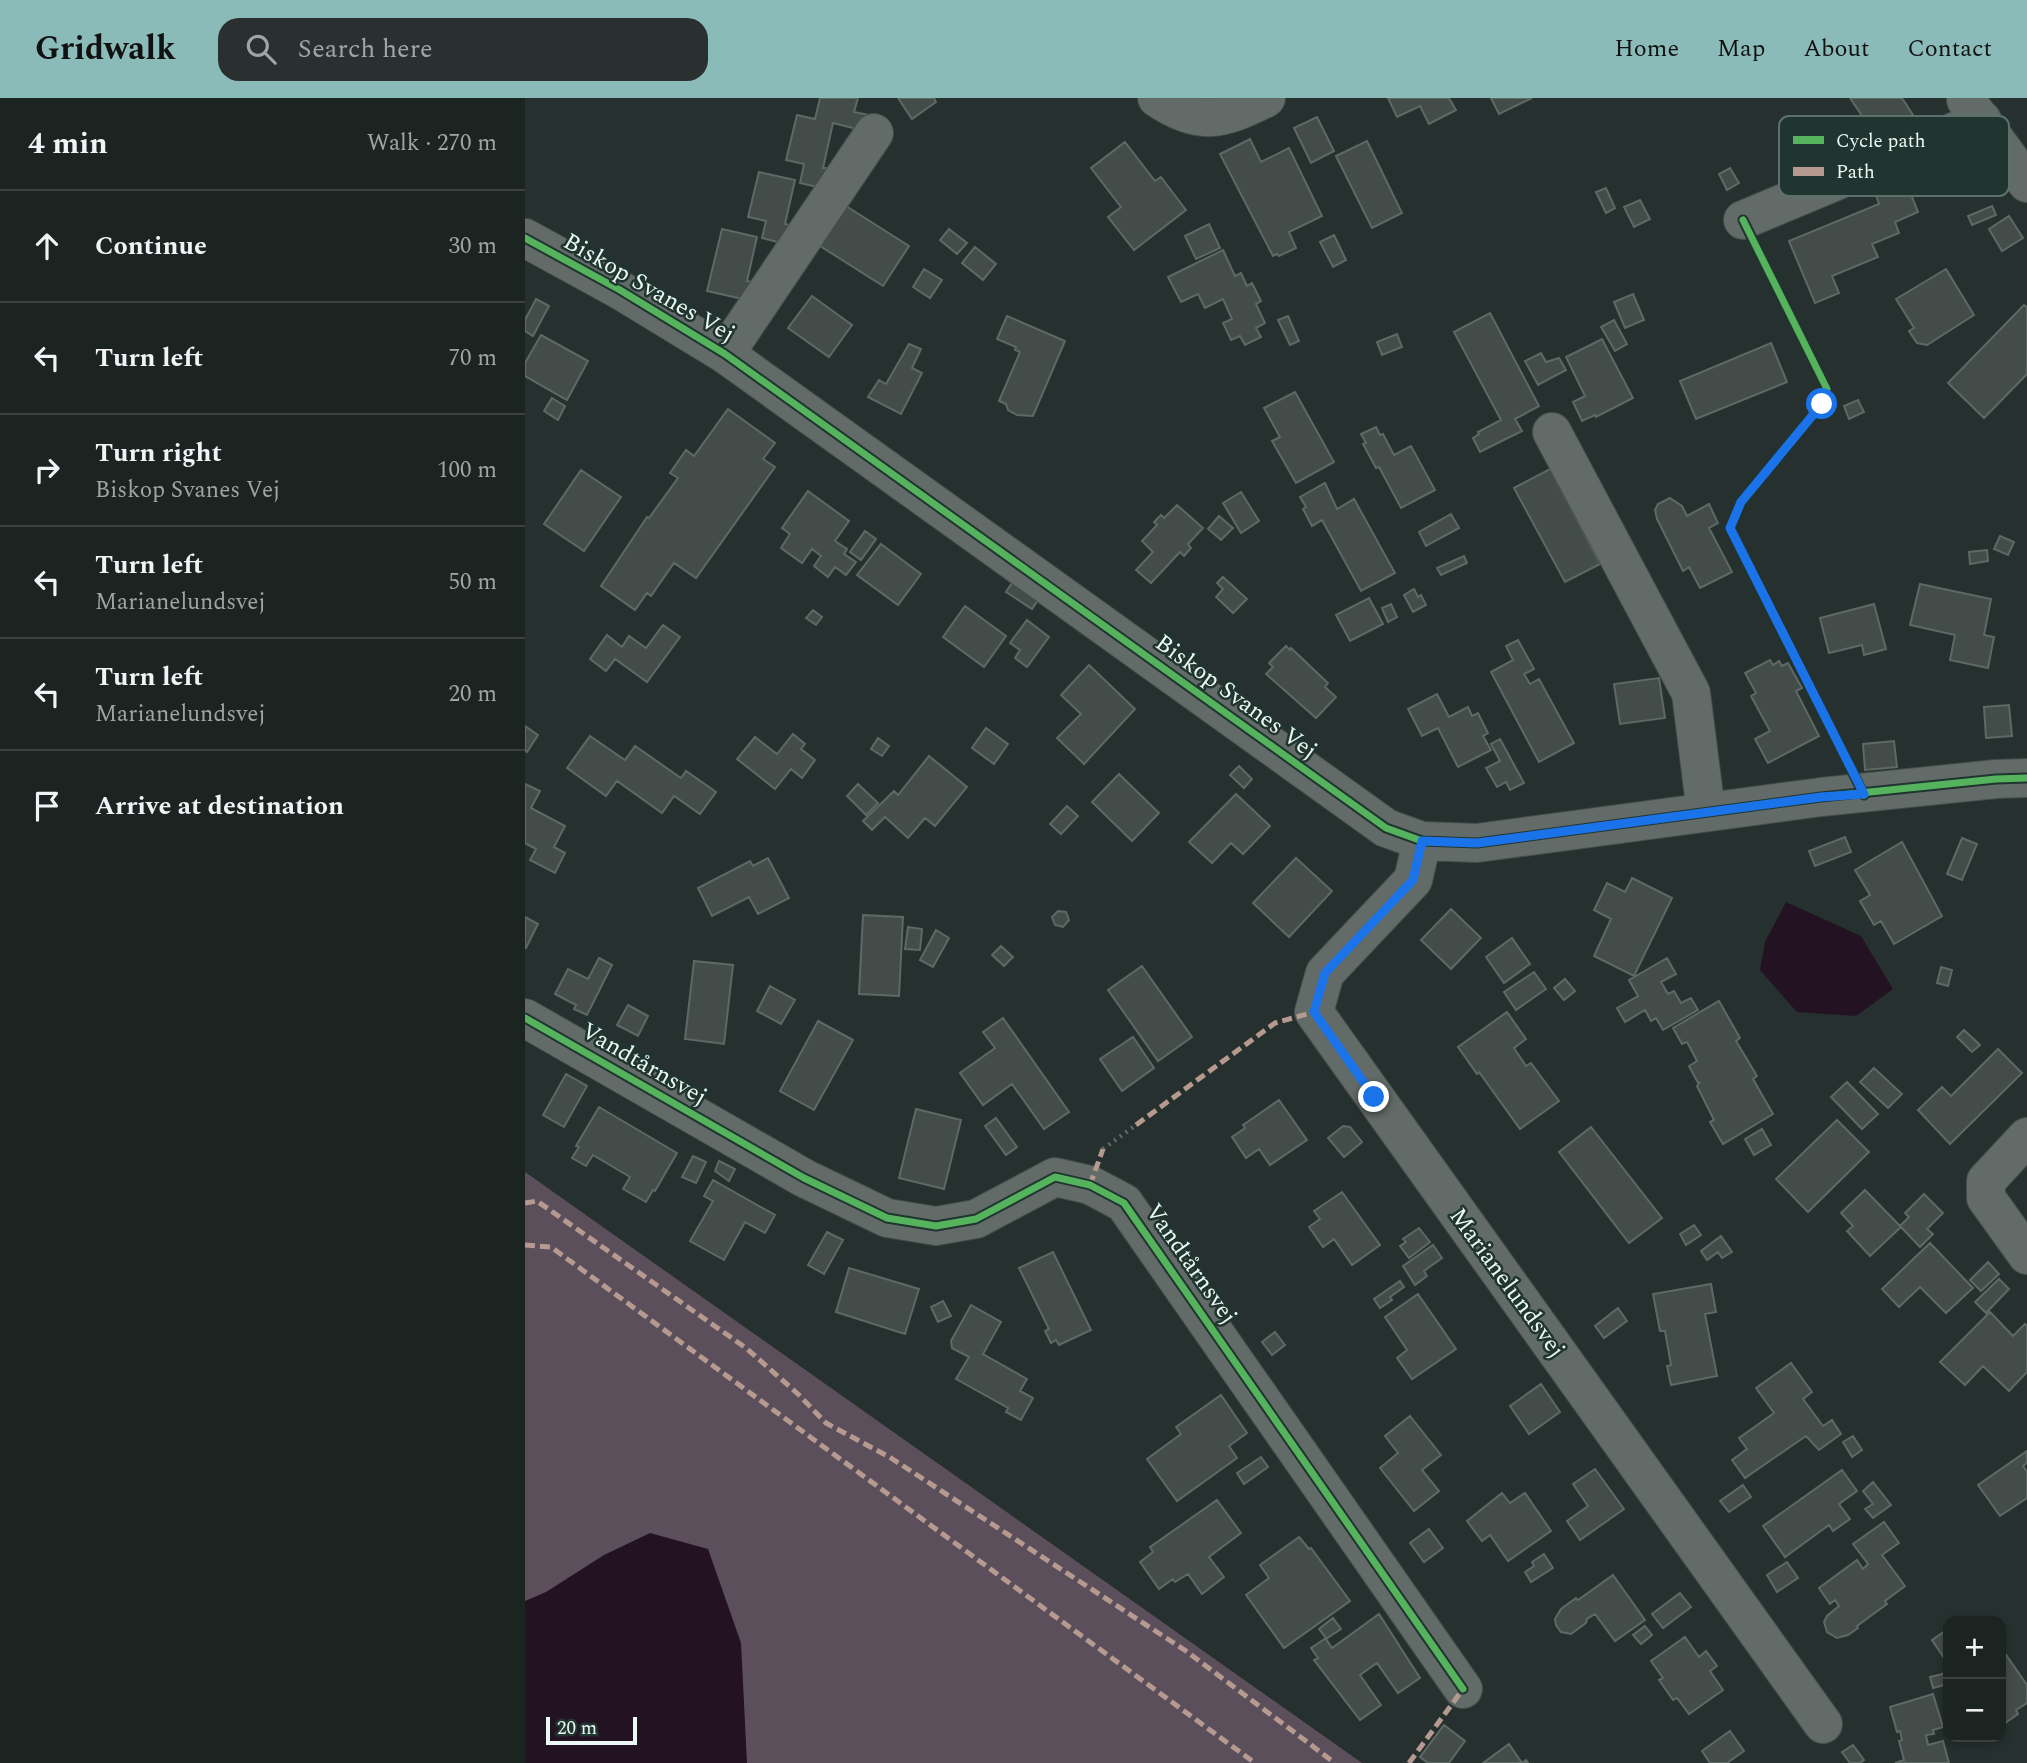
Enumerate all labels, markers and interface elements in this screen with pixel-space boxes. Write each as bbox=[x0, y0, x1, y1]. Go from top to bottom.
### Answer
search box bbox=[218, 18, 708, 81]
text: Gridwalk bbox=[35, 24, 176, 74]
text: Search here bbox=[298, 29, 433, 69]
icon: search bbox=[242, 30, 280, 68]
text: Home bbox=[1614, 31, 1679, 67]
text: Map bbox=[1717, 31, 1765, 67]
text: About bbox=[1803, 31, 1869, 67]
text: Contact bbox=[1907, 31, 1992, 67]
legend bbox=[1779, 116, 2009, 196]
text: 4 min bbox=[28, 121, 108, 167]
text: Walk · 270 m bbox=[367, 126, 497, 161]
text: Cycle path bbox=[1836, 127, 1926, 156]
text: Path bbox=[1836, 158, 1875, 187]
street label: Biskop Svanes Vej bbox=[556, 224, 742, 352]
text: Continue bbox=[95, 226, 207, 266]
icon: ahead bbox=[28, 227, 66, 265]
text: 30 m bbox=[448, 229, 497, 264]
text: Turn left bbox=[95, 338, 203, 378]
icon: left bbox=[28, 339, 66, 377]
text: 70 m bbox=[448, 341, 497, 376]
route start bbox=[1806, 388, 1837, 419]
text: Turn right bbox=[95, 433, 222, 473]
icon: right bbox=[28, 451, 66, 489]
text: 100 m bbox=[437, 453, 497, 488]
text: Biskop Svanes Vej bbox=[95, 473, 280, 508]
text: Turn left bbox=[95, 545, 203, 585]
icon: left bbox=[28, 563, 66, 601]
text: 50 m bbox=[448, 565, 497, 600]
text: Marianelundsvej bbox=[95, 585, 266, 620]
street label: Biskop Svanes Vej bbox=[1147, 626, 1325, 768]
text: Turn left bbox=[95, 657, 203, 697]
icon: left bbox=[28, 675, 66, 713]
text: 20 m bbox=[448, 677, 497, 712]
text: Marianelundsvej bbox=[95, 697, 266, 732]
text: Arrive at destination bbox=[95, 786, 344, 826]
icon: arrive bbox=[28, 787, 66, 825]
street label: Vandtårnsvej bbox=[574, 1013, 714, 1115]
route end bbox=[1358, 1081, 1389, 1112]
street label: Vandtårnsvej bbox=[1136, 1196, 1246, 1332]
street label: Marianelundsvej bbox=[1440, 1200, 1574, 1366]
map controls bbox=[1943, 1616, 2006, 1742]
button: + bbox=[1943, 1616, 2006, 1679]
button: − bbox=[1943, 1679, 2006, 1742]
scale bar bbox=[546, 1714, 637, 1746]
text: 20 m bbox=[557, 1714, 597, 1743]

